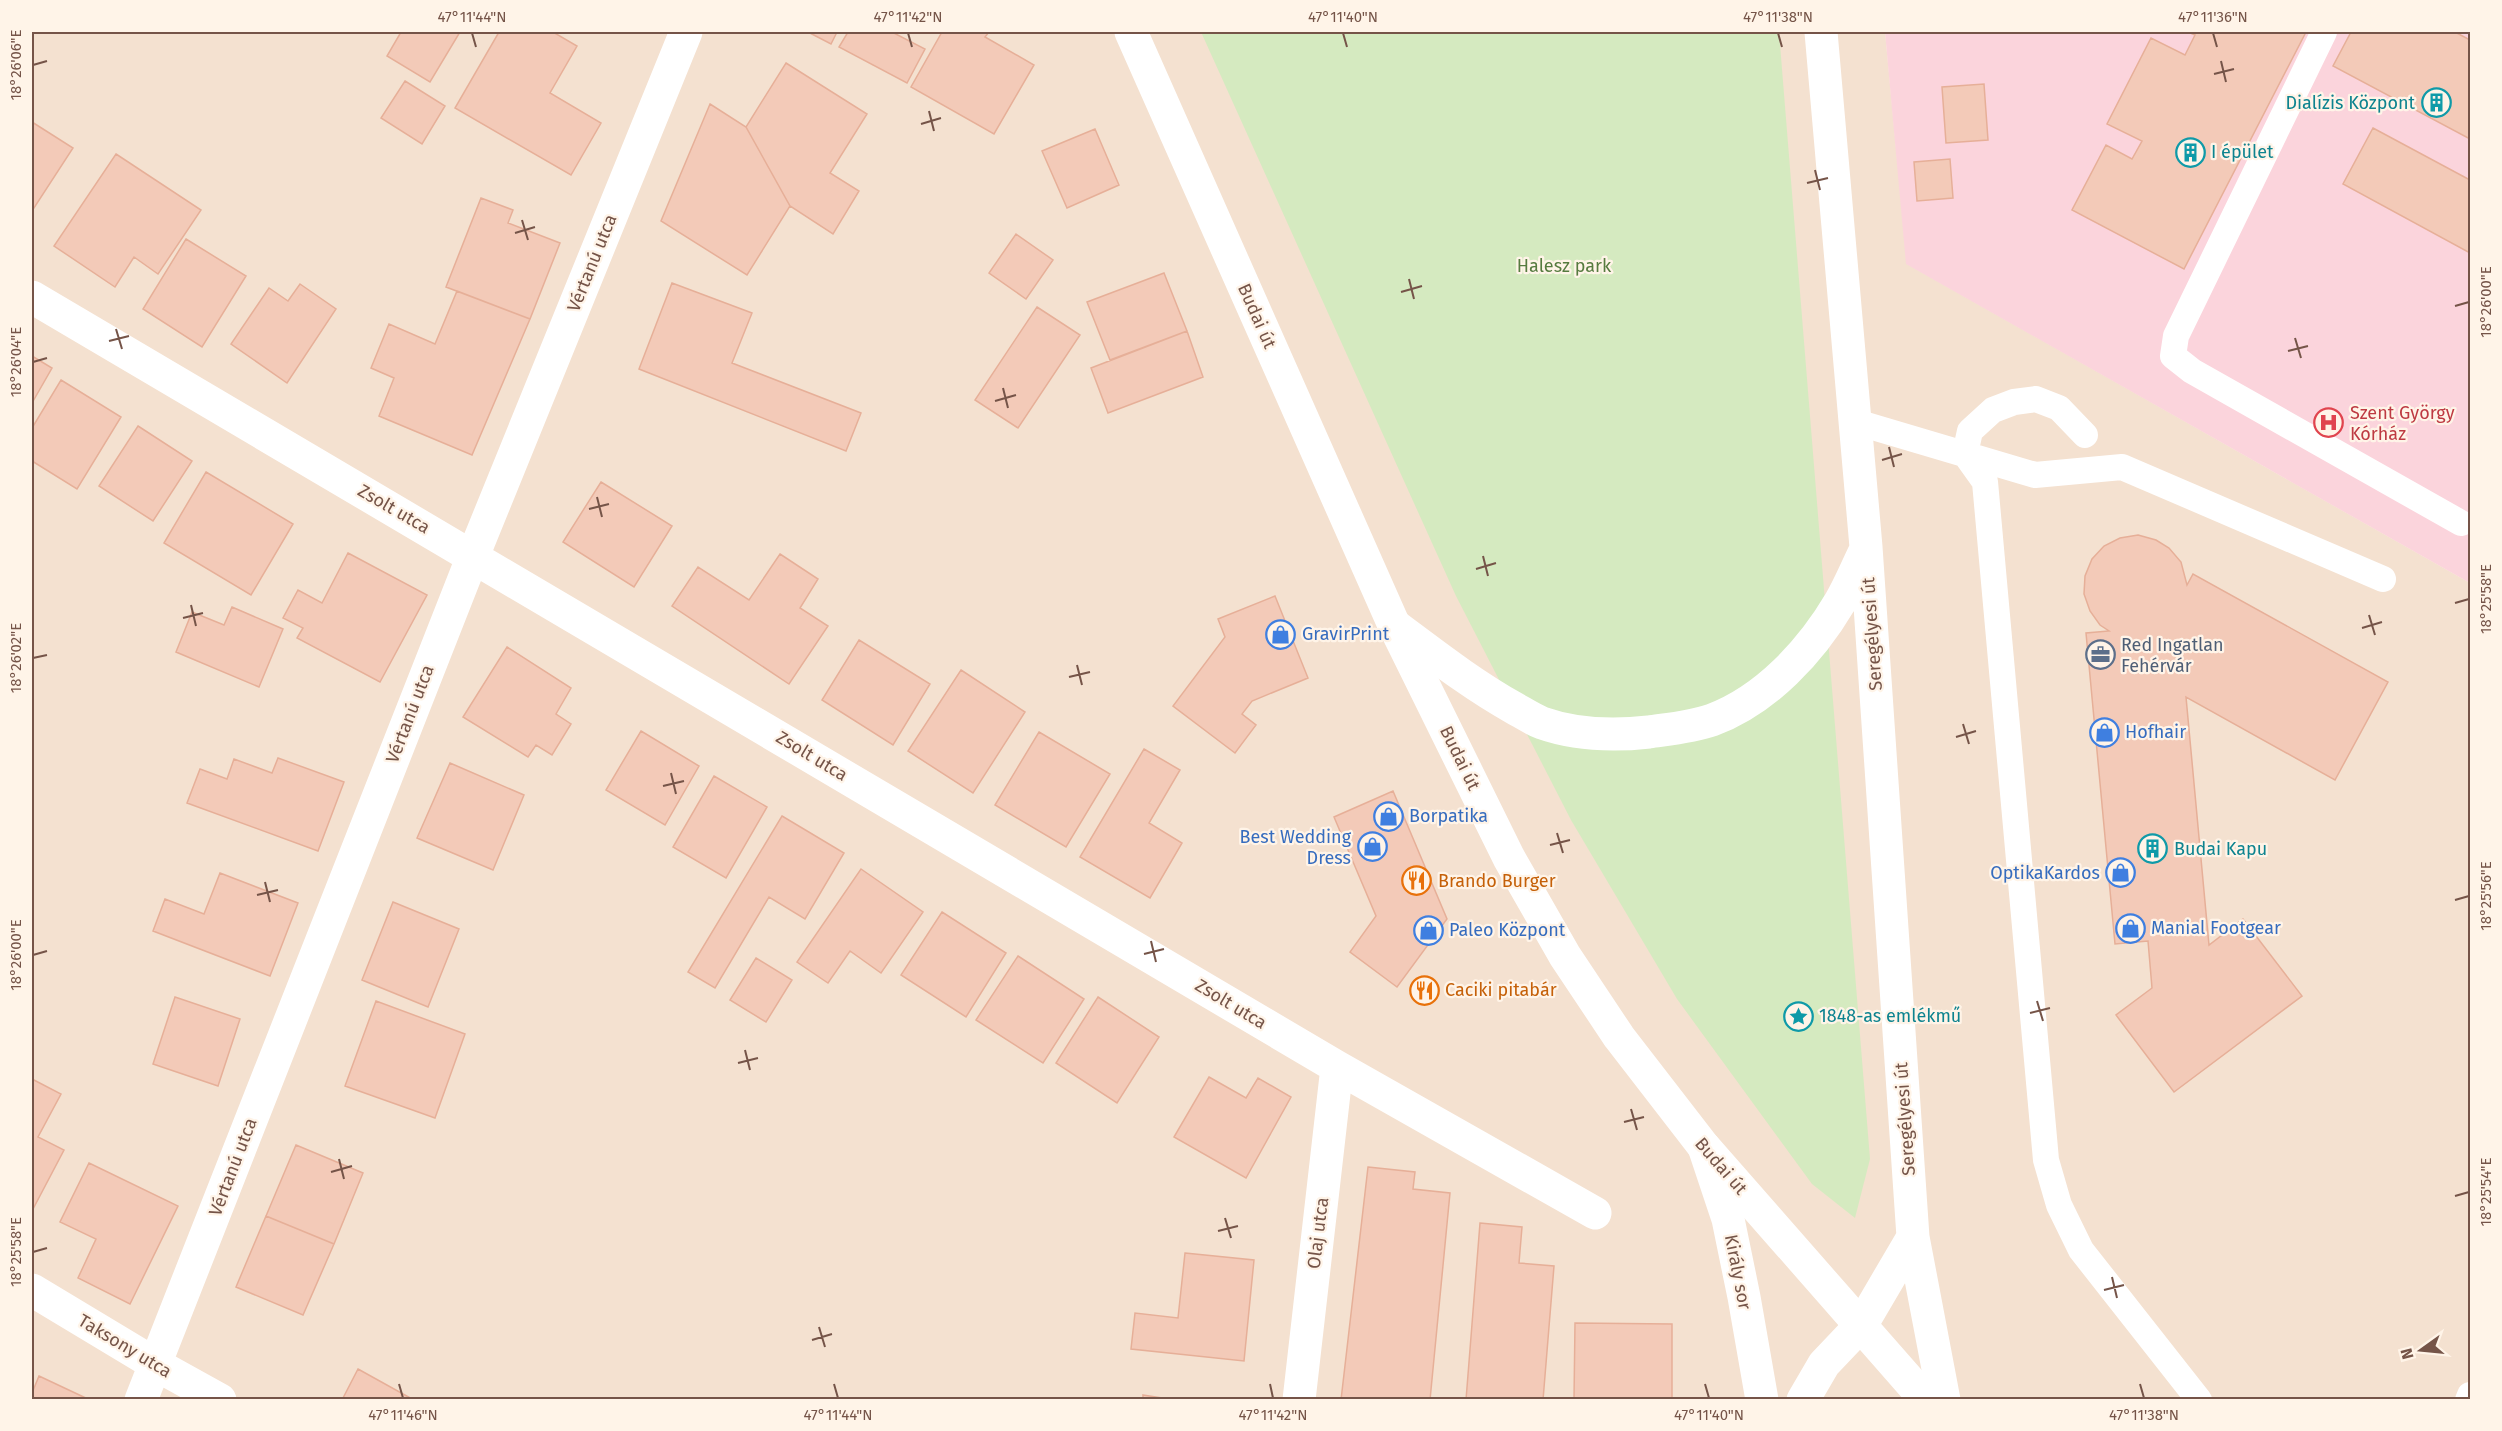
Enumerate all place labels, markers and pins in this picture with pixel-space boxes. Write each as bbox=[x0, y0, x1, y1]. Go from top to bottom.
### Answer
building icon: Dialízis Központ bbox=[2420, 87, 2452, 119]
place label: Dialízis Központ bbox=[2285, 92, 2415, 114]
building icon: I épület bbox=[2174, 136, 2206, 168]
place label: I épület bbox=[2211, 141, 2274, 163]
place label: Szent György Kórház bbox=[2350, 402, 2455, 445]
hospital icon: Szent György Kórház bbox=[2313, 407, 2345, 439]
shop icon: GravirPrint bbox=[1265, 618, 1297, 650]
place label: GravirPrint bbox=[1302, 623, 1390, 645]
place label: Red Ingatlan Fehérvár bbox=[2121, 634, 2223, 677]
office icon: Red Ingatlan Fehérvár bbox=[2084, 639, 2116, 671]
shop icon: Hofhair bbox=[2088, 716, 2120, 748]
place label: Hofhair bbox=[2125, 721, 2186, 743]
shop icon: Borpatika bbox=[1372, 800, 1404, 832]
place label: Borpatika bbox=[1409, 805, 1488, 827]
place label: Best Wedding Dress bbox=[1240, 826, 1352, 869]
shop icon: Best Wedding Dress bbox=[1356, 831, 1388, 863]
building icon: Budai Kapu bbox=[2137, 833, 2169, 865]
place label: Budai Kapu bbox=[2174, 838, 2267, 860]
shop icon: OptikaKardos bbox=[2105, 857, 2137, 889]
place label: OptikaKardos bbox=[1990, 862, 2100, 884]
restaurant icon: Brando Burger bbox=[1401, 865, 1433, 897]
place label: Brando Burger bbox=[1438, 870, 1556, 892]
shop icon: Manial Footgear bbox=[2114, 912, 2146, 944]
shop icon: Paleo Központ bbox=[1412, 914, 1444, 946]
place label: Manial Footgear bbox=[2151, 917, 2281, 939]
place label: Paleo Központ bbox=[1449, 919, 1566, 941]
restaurant icon: Caciki pitabár bbox=[1408, 974, 1440, 1006]
place label: Caciki pitabár bbox=[1445, 979, 1557, 1001]
place icon: 1848-as emlékmű bbox=[1782, 1000, 1814, 1032]
place label: 1848-as emlékmű bbox=[1819, 1005, 1961, 1027]

